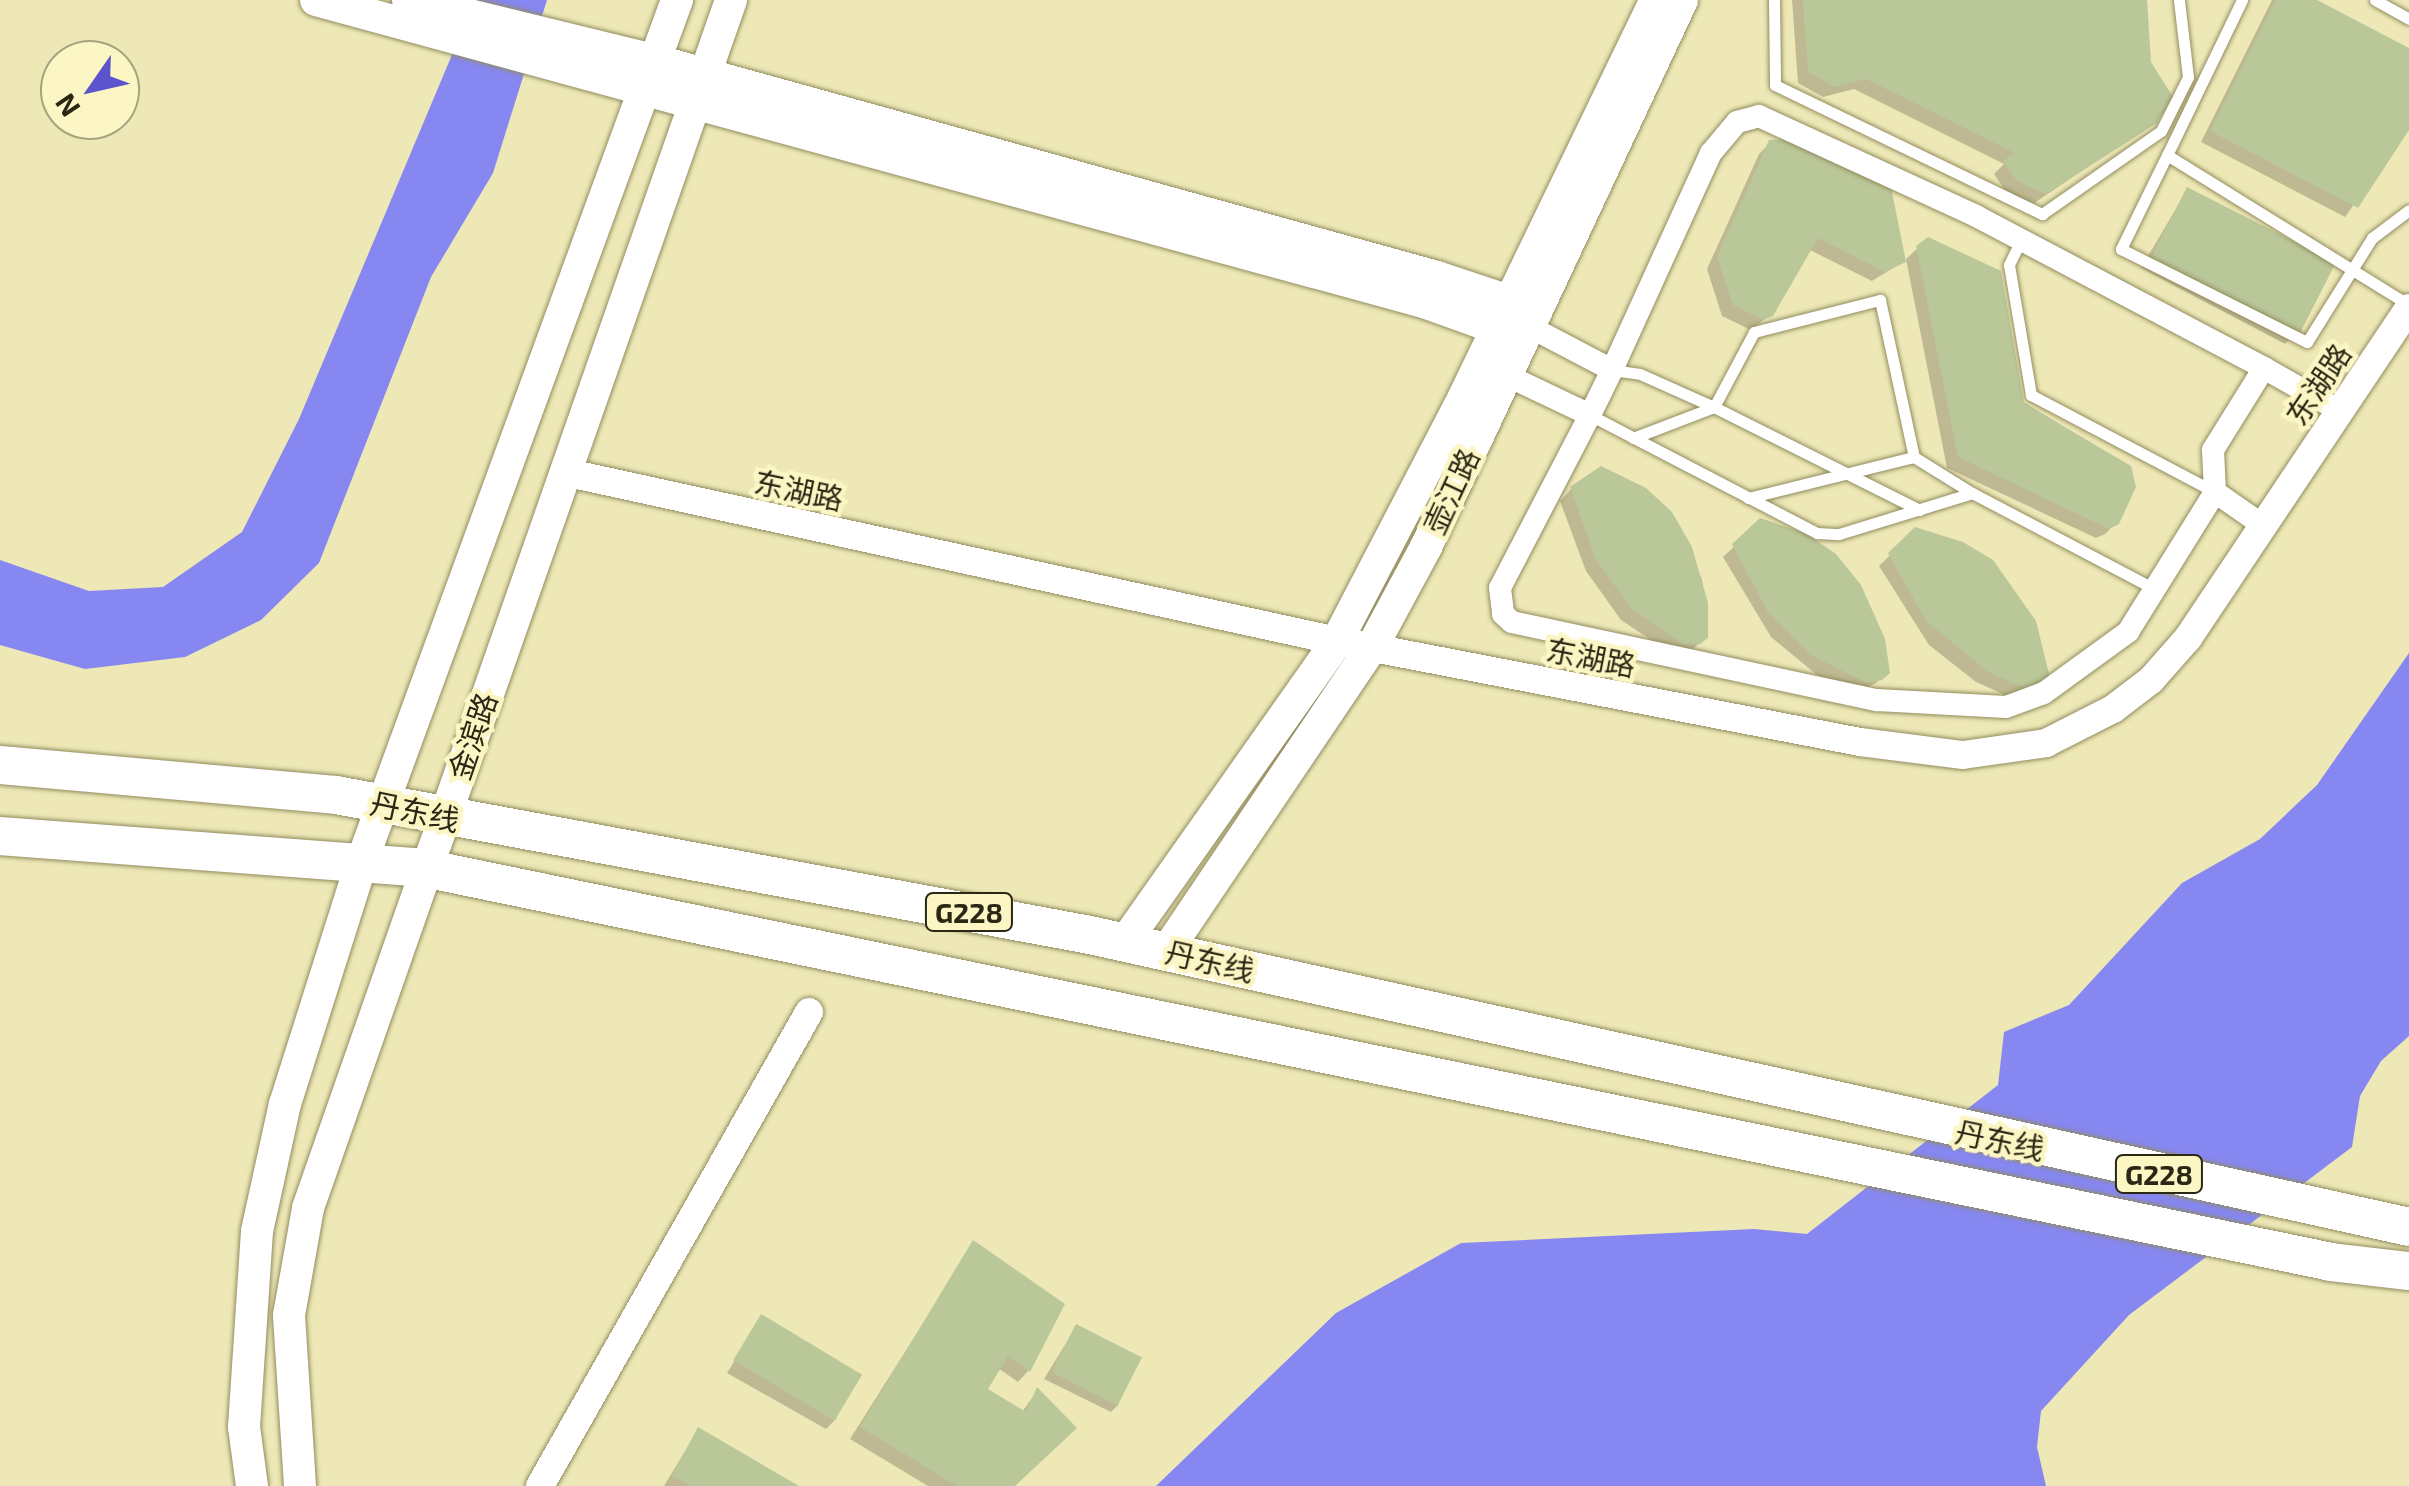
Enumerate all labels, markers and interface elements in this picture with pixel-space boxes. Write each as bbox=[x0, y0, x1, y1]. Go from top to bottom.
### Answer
north arrow bbox=[40, 40, 140, 140]
text: N bbox=[47, 88, 87, 124]
street label: 东湖路 bbox=[2278, 337, 2358, 431]
street label: 壶江路 bbox=[1416, 443, 1486, 539]
street label: 东湖路 bbox=[751, 463, 847, 517]
street label: 东湖路 bbox=[1543, 631, 1639, 683]
street label: 金滨路 bbox=[440, 688, 504, 784]
street label: 丹东线 bbox=[367, 784, 463, 838]
road number: G228 bbox=[924, 889, 1014, 935]
street label: 丹东线 bbox=[1162, 933, 1258, 989]
street label: 丹东线 bbox=[1952, 1113, 2048, 1167]
road number: G228 bbox=[2114, 1151, 2204, 1197]

